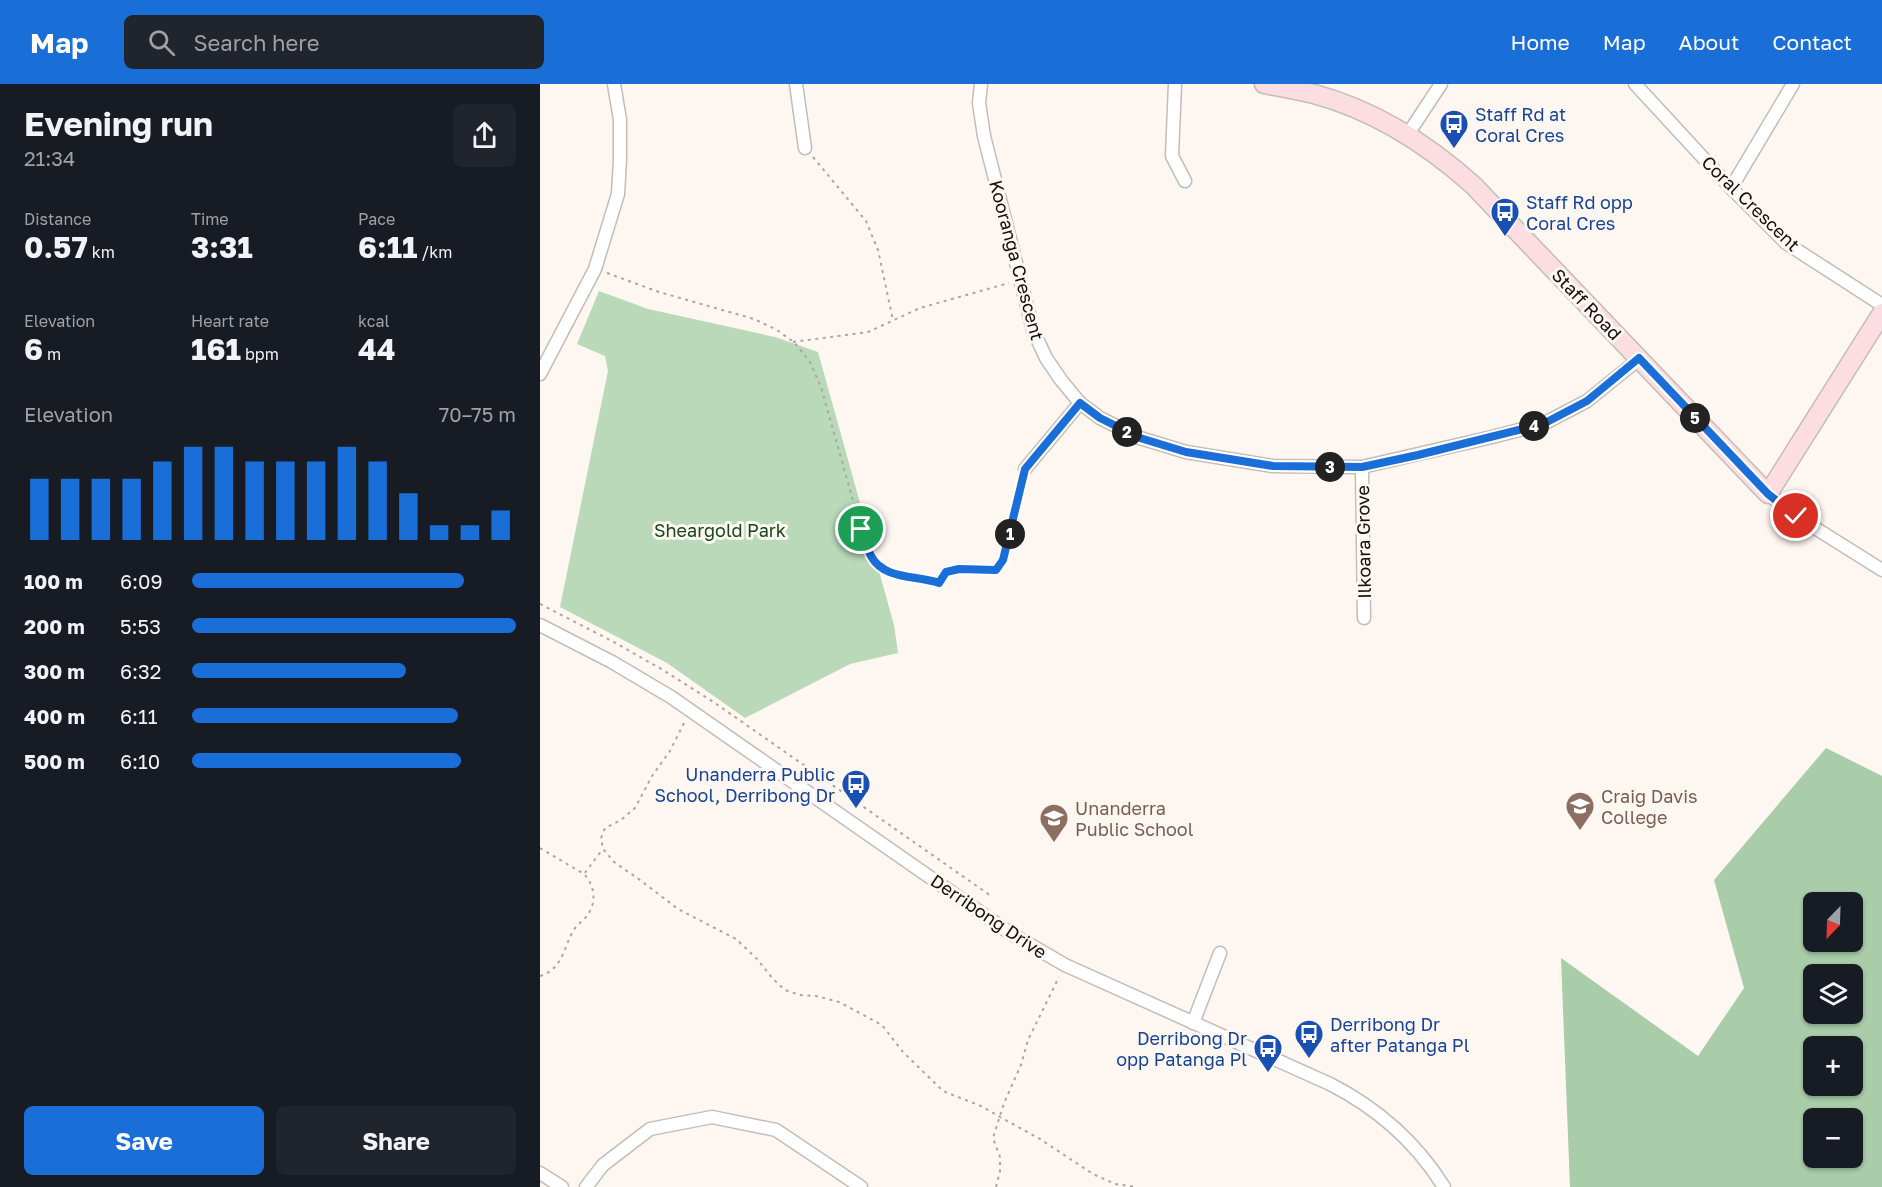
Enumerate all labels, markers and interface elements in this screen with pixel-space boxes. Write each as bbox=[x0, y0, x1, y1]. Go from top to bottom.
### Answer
search box bbox=[124, 15, 544, 69]
text: Map bbox=[30, 26, 88, 59]
icon: search bbox=[145, 26, 178, 59]
text: Search here bbox=[193, 29, 319, 56]
text: Home bbox=[1510, 29, 1570, 55]
text: Map bbox=[1603, 29, 1646, 55]
text: About bbox=[1679, 29, 1739, 55]
text: Contact bbox=[1772, 29, 1852, 55]
place label: Staff Rd at Coral Cres bbox=[1475, 103, 1566, 146]
text: Evening run bbox=[24, 104, 213, 143]
button: share bbox=[453, 104, 516, 167]
bus stop icon: Staff Rd at Coral Cres bbox=[1438, 108, 1470, 150]
text: 21:34 bbox=[24, 146, 75, 170]
street label: Coral Crescent bbox=[1697, 151, 1805, 255]
street label: Kooranga Crescent bbox=[985, 178, 1049, 342]
place label: Staff Rd opp Coral Cres bbox=[1526, 191, 1633, 234]
bus stop icon: Staff Rd opp Coral Cres bbox=[1489, 196, 1521, 238]
text: Distance bbox=[24, 209, 91, 229]
text: Time bbox=[191, 209, 229, 229]
text: Pace bbox=[358, 209, 395, 229]
text: 0.57 bbox=[24, 229, 88, 265]
text: 3:31 bbox=[191, 229, 253, 265]
text: 6:11 bbox=[358, 229, 418, 265]
text: km bbox=[88, 242, 115, 262]
text: /km bbox=[418, 242, 452, 262]
street label: Staff Road bbox=[1548, 264, 1626, 344]
text: Elevation bbox=[24, 311, 95, 331]
text: Heart rate bbox=[191, 311, 269, 331]
text: kcal bbox=[358, 311, 390, 331]
text: 6 bbox=[24, 331, 43, 367]
text: 161 bbox=[191, 331, 241, 367]
text: 44 bbox=[358, 331, 396, 367]
text: m bbox=[43, 344, 61, 364]
text: bpm bbox=[241, 344, 279, 364]
text: Elevation bbox=[24, 402, 113, 426]
text: 70–75 m bbox=[439, 402, 516, 426]
pin: 5 bbox=[1680, 403, 1710, 433]
text: 5 bbox=[1690, 408, 1700, 428]
pin: 4 bbox=[1519, 411, 1549, 441]
text: 4 bbox=[1529, 416, 1539, 436]
pin: 2 bbox=[1112, 417, 1142, 447]
text: 2 bbox=[1122, 422, 1132, 442]
pin: 3 bbox=[1315, 452, 1345, 482]
text: 3 bbox=[1325, 457, 1335, 477]
street label: Ilkoara Grove bbox=[1351, 485, 1375, 599]
pin bbox=[1770, 490, 1821, 541]
icon: check bbox=[1779, 499, 1812, 532]
pin bbox=[835, 503, 886, 554]
icon: arrive bbox=[844, 512, 877, 545]
park label: Sheargold Park bbox=[654, 519, 786, 541]
pin: 1 bbox=[995, 519, 1025, 549]
text: 1 bbox=[1006, 524, 1014, 544]
text: 100 m bbox=[24, 569, 83, 593]
text: 6:09 bbox=[120, 569, 163, 593]
text: 200 m bbox=[24, 614, 85, 638]
text: 5:53 bbox=[120, 614, 161, 638]
text: 300 m bbox=[24, 659, 85, 683]
text: 6:32 bbox=[120, 659, 161, 683]
text: 400 m bbox=[24, 704, 85, 728]
text: 6:11 bbox=[120, 704, 158, 728]
text: 500 m bbox=[24, 749, 85, 773]
text: 6:10 bbox=[120, 749, 160, 773]
place label: Unanderra Public School, Derribong Dr bbox=[654, 763, 835, 806]
bus stop icon: Unanderra Public School, Derribong Dr bbox=[840, 768, 872, 810]
place label: Craig Davis College bbox=[1601, 785, 1698, 828]
school or university icon: Craig Davis College bbox=[1564, 790, 1596, 832]
place label: Unanderra Public School bbox=[1075, 797, 1194, 840]
school or university icon: Unanderra Public School bbox=[1038, 802, 1070, 844]
street label: Derribong Drive bbox=[927, 869, 1051, 963]
north arrow bbox=[1803, 892, 1863, 952]
map controls bbox=[1803, 892, 1863, 1168]
button: layers bbox=[1803, 964, 1863, 1024]
place label: Derribong Dr after Patanga Pl bbox=[1330, 1013, 1470, 1056]
bus stop icon: Derribong Dr after Patanga Pl bbox=[1293, 1018, 1325, 1060]
place label: Derribong Dr opp Patanga Pl bbox=[1116, 1027, 1247, 1070]
bus stop icon: Derribong Dr opp Patanga Pl bbox=[1252, 1032, 1284, 1074]
button: + bbox=[1803, 1036, 1863, 1096]
button: Save bbox=[24, 1106, 264, 1175]
button: Share bbox=[276, 1106, 516, 1175]
button: − bbox=[1803, 1108, 1863, 1168]

